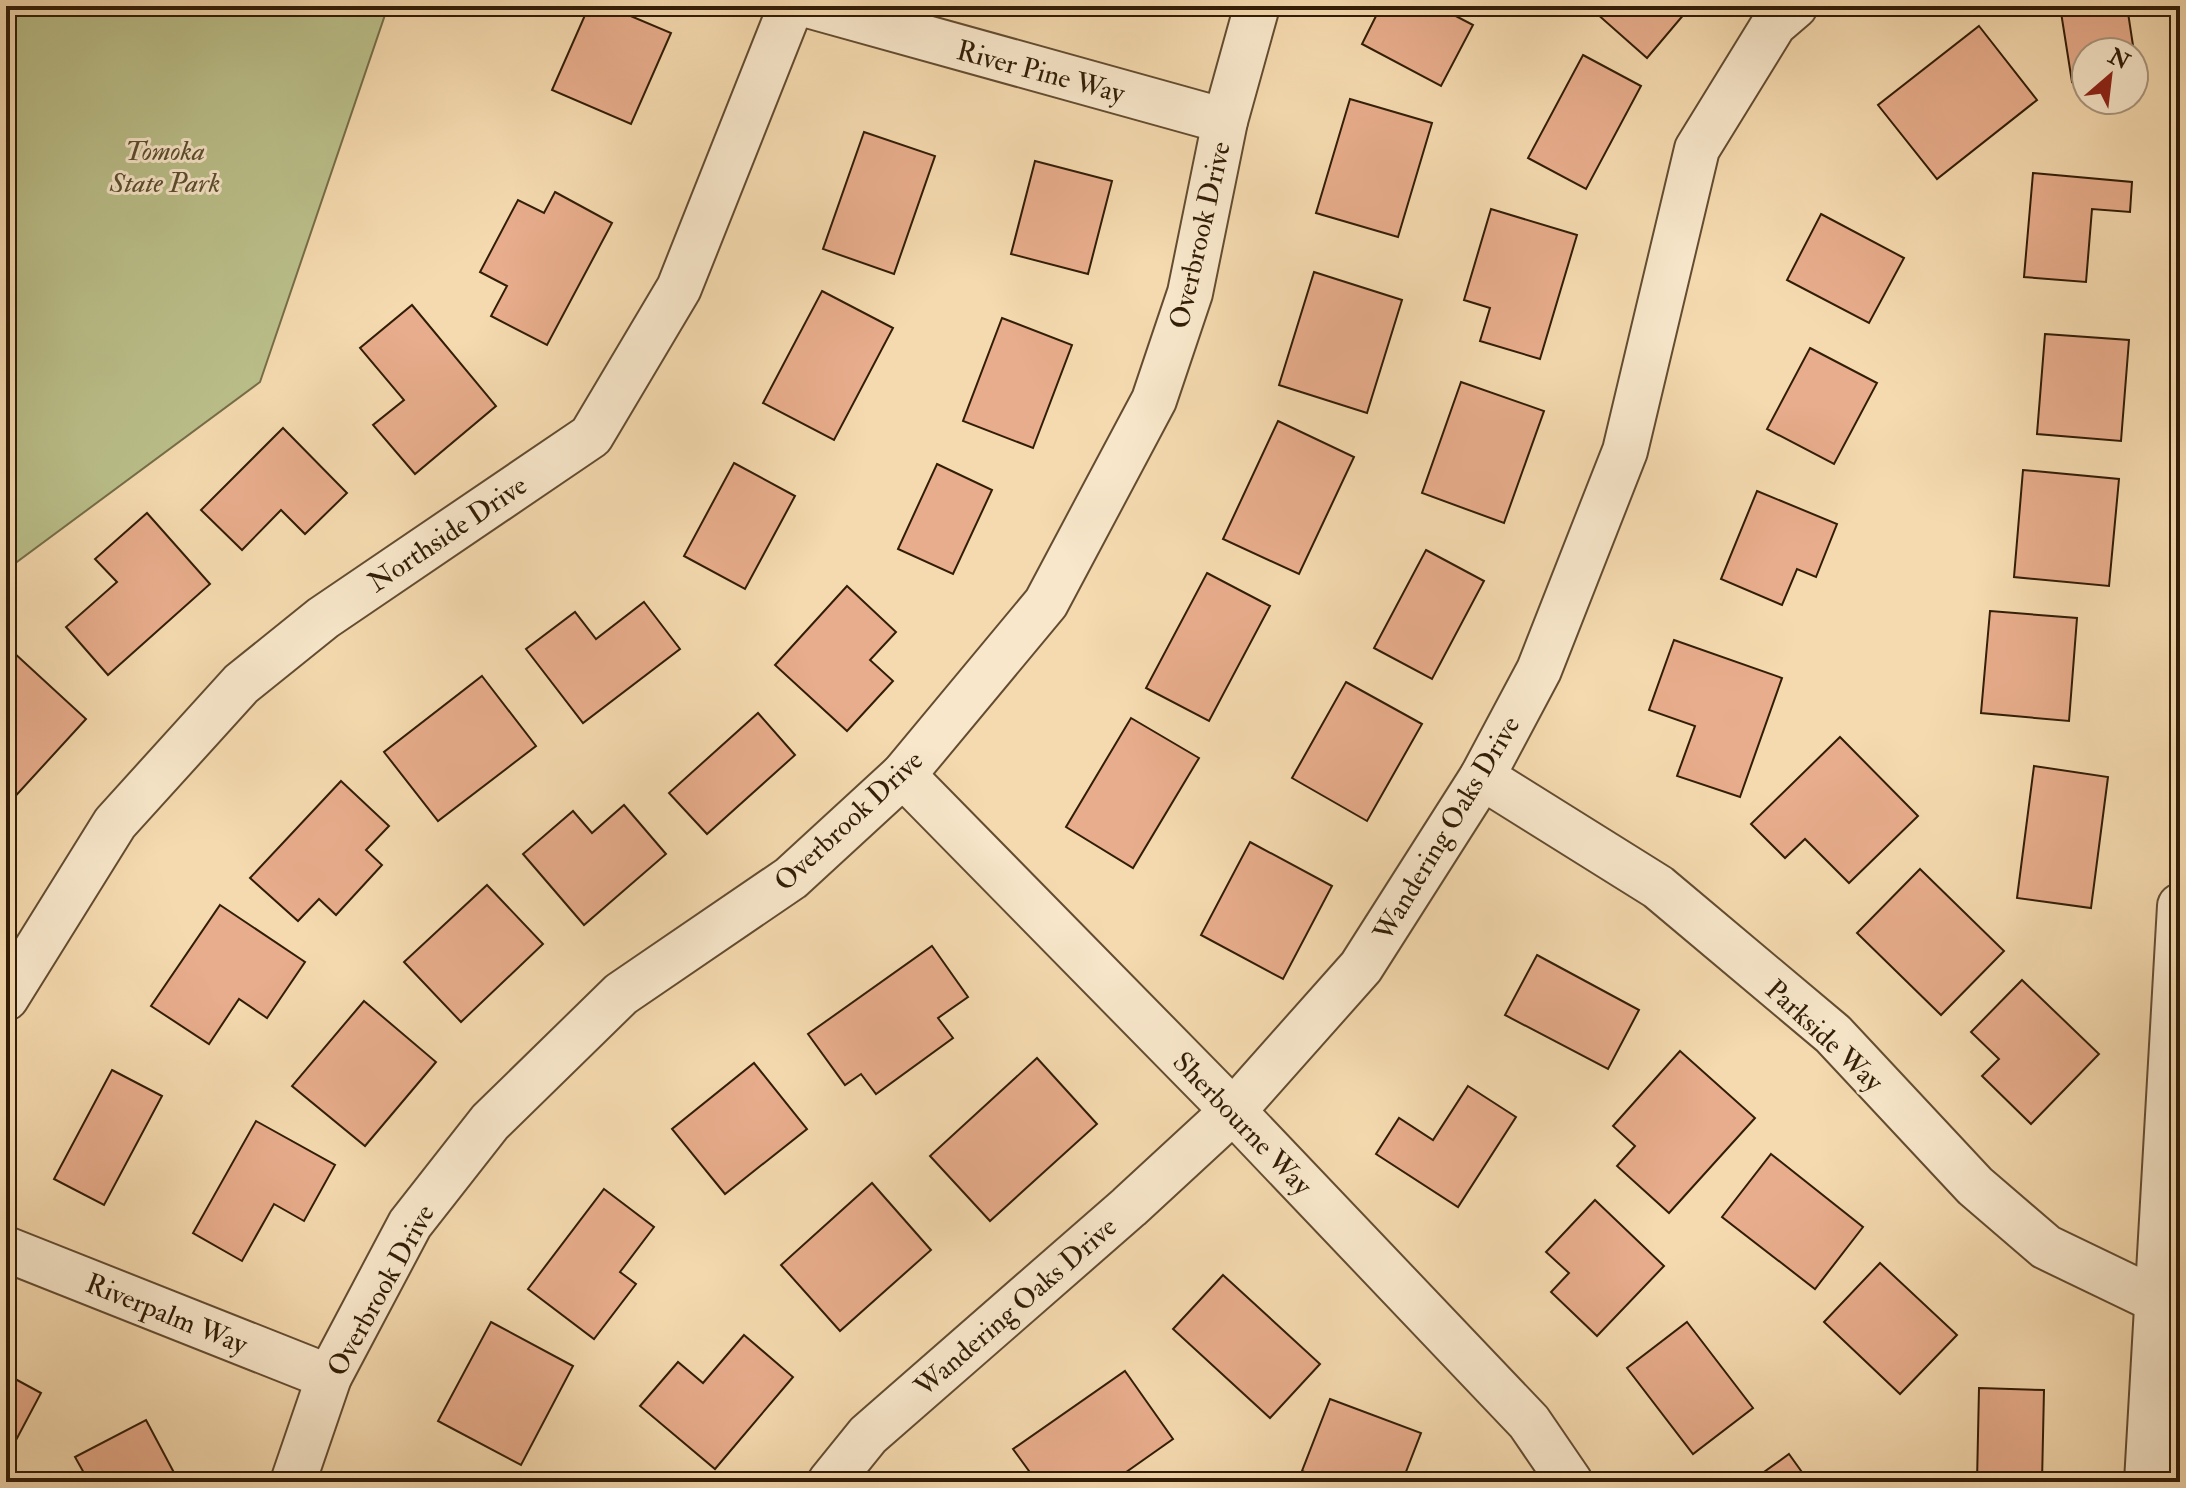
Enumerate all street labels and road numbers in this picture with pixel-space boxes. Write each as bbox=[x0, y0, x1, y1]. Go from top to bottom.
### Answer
street label: River Pine Way bbox=[953, 33, 1129, 112]
street label: Overbrook Drive bbox=[1162, 138, 1239, 332]
street label: Northside Drive bbox=[362, 468, 534, 600]
street label: Wandering Oaks Drive bbox=[1366, 710, 1528, 949]
street label: Overbrook Drive bbox=[767, 743, 931, 899]
street label: Parkside Way bbox=[1758, 973, 1891, 1100]
street label: Sherbourne Way bbox=[1165, 1045, 1320, 1204]
street label: Overbrook Drive bbox=[320, 1198, 443, 1383]
street label: Wandering Oaks Drive bbox=[907, 1210, 1124, 1405]
street label: Riverpalm Way bbox=[80, 1266, 253, 1363]

